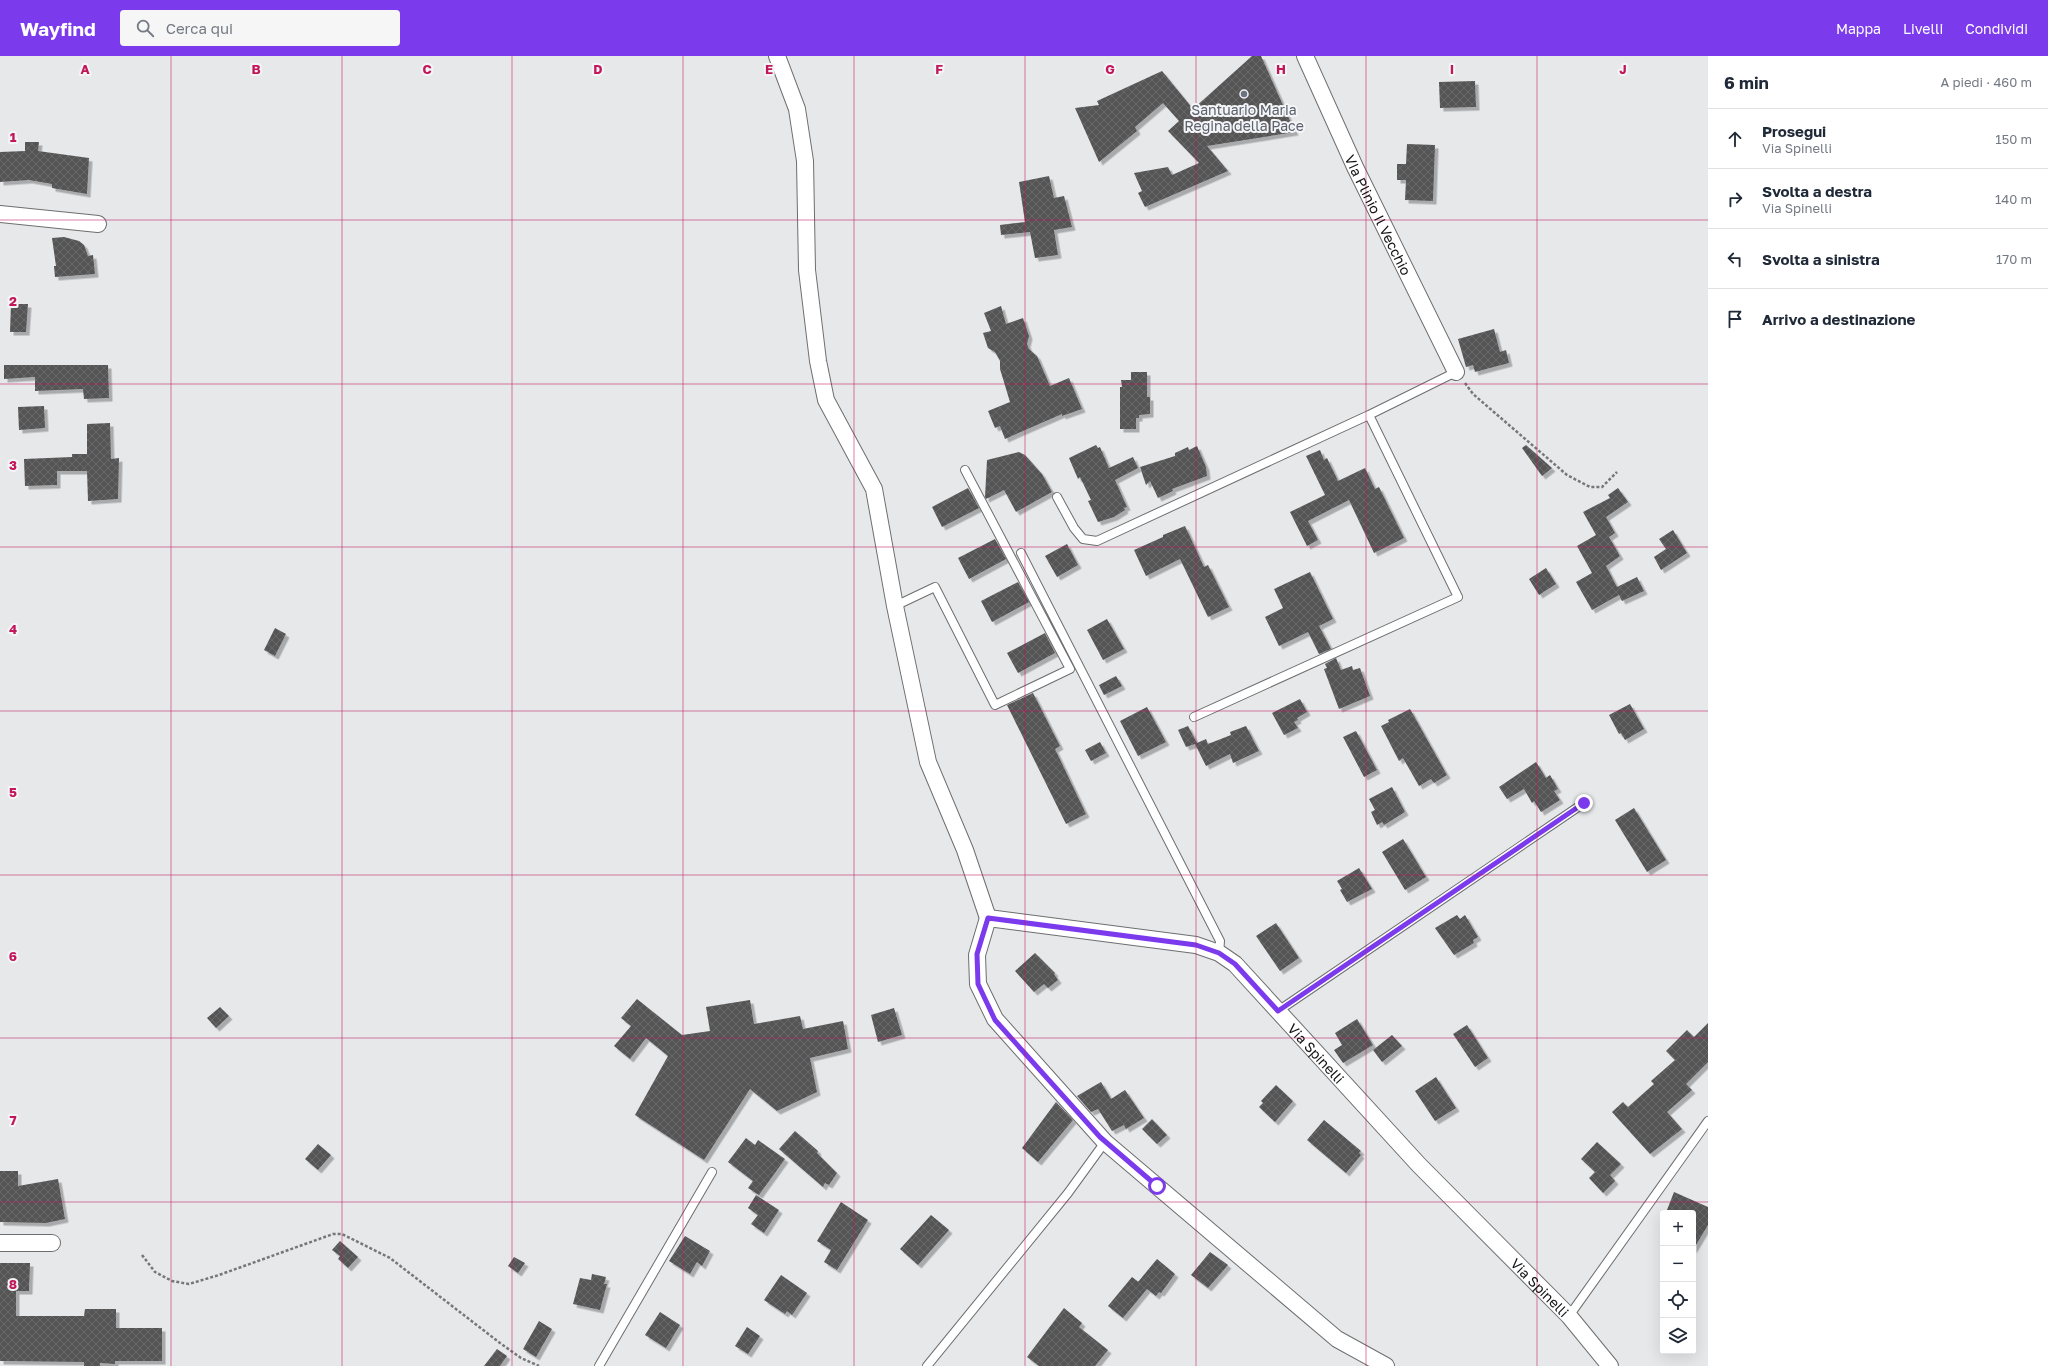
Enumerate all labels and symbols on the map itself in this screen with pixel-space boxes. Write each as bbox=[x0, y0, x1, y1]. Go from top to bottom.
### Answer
text: A bbox=[80, 61, 90, 77]
text: B bbox=[251, 61, 261, 77]
text: C bbox=[422, 61, 432, 77]
text: D bbox=[593, 61, 603, 77]
text: E bbox=[765, 61, 773, 77]
text: F bbox=[935, 61, 943, 77]
text: G bbox=[1105, 61, 1115, 77]
text: H bbox=[1276, 61, 1286, 77]
text: I bbox=[1450, 61, 1454, 77]
text: J bbox=[1619, 61, 1627, 77]
marker: Santuario Maria Regina della Pace bbox=[1239, 89, 1249, 99]
place label: Santuario Maria Regina della Pace bbox=[1184, 101, 1304, 134]
text: 1 bbox=[10, 129, 17, 145]
street label: VIa Plinio Il Vecchio bbox=[1342, 152, 1415, 278]
text: 2 bbox=[9, 293, 17, 309]
text: 3 bbox=[9, 457, 17, 473]
text: 4 bbox=[9, 621, 17, 637]
text: 5 bbox=[9, 784, 17, 800]
route end bbox=[1575, 794, 1593, 812]
text: 6 bbox=[9, 948, 17, 964]
street label: Via Spinelli bbox=[1285, 1019, 1348, 1087]
text: 7 bbox=[9, 1112, 17, 1128]
route start bbox=[1148, 1177, 1166, 1195]
street label: Via Spinelli bbox=[1508, 1254, 1573, 1320]
text: 8 bbox=[9, 1276, 17, 1292]

